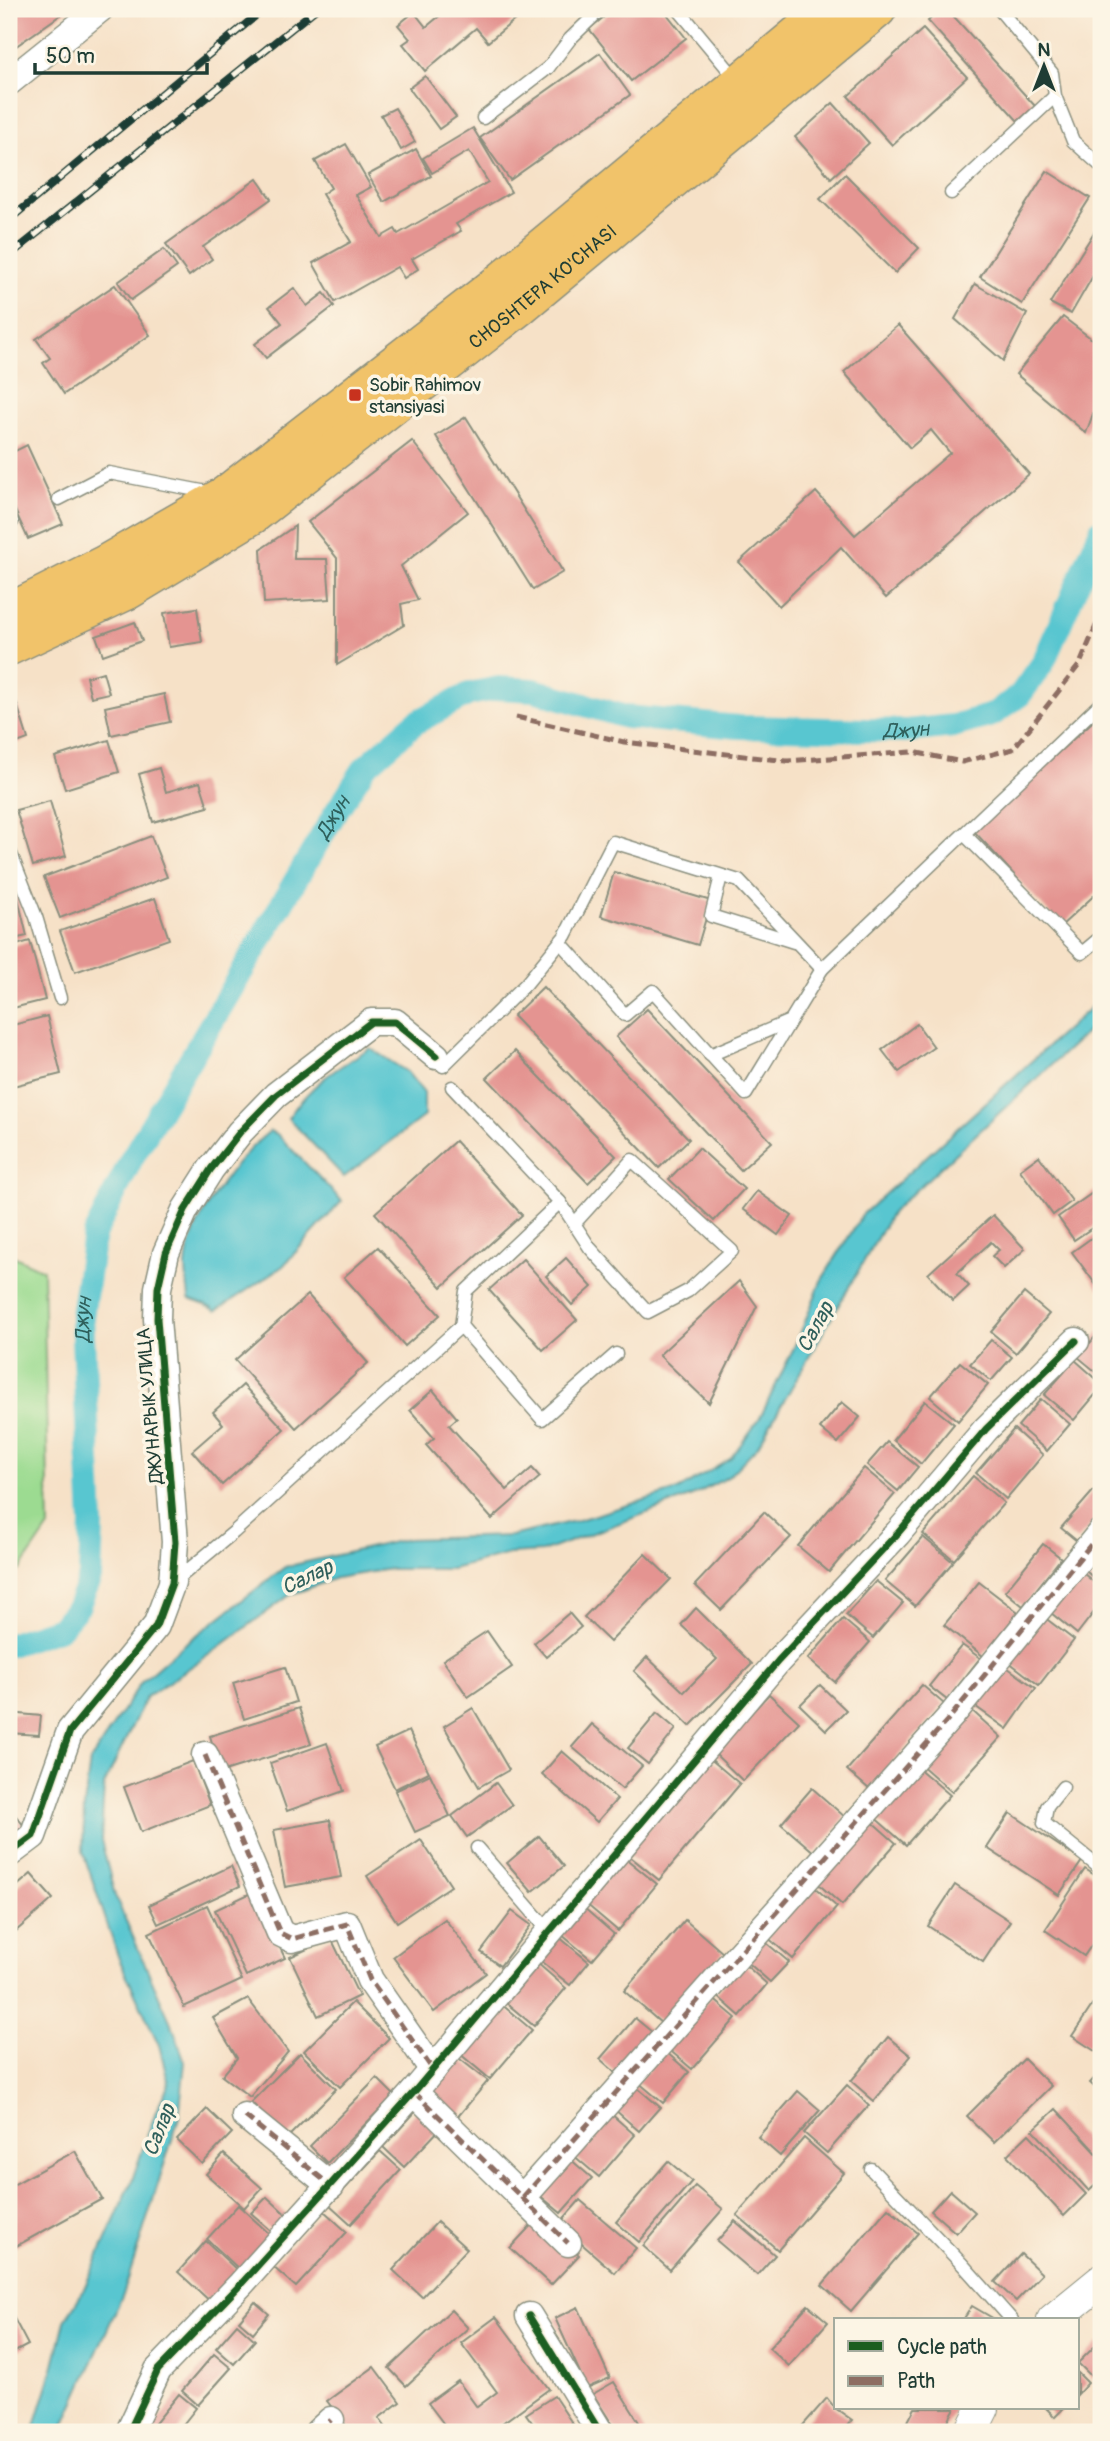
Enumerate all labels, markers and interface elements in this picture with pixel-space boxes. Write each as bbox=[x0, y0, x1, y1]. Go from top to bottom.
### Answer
scale bar bbox=[35, 32, 206, 76]
north arrow bbox=[1009, 32, 1078, 102]
text: N bbox=[1038, 38, 1051, 62]
text: 50 m bbox=[46, 43, 95, 70]
street label: CHOSHTEPA KO'CHASI bbox=[464, 220, 622, 354]
place label: Sobir Rahimov stansiyasi bbox=[369, 373, 481, 419]
marker: Sobir Rahimov stansiyasi bbox=[347, 387, 363, 403]
water label: Джун bbox=[882, 715, 933, 745]
water label: Джун bbox=[309, 789, 358, 845]
water label: Джун bbox=[69, 1293, 99, 1344]
water label: Салар bbox=[791, 1296, 841, 1357]
street label: ДЖУНАРЫК УЛИЦА bbox=[131, 1327, 169, 1486]
water label: Салар bbox=[277, 1553, 338, 1601]
water label: Салар bbox=[137, 2099, 182, 2160]
legend bbox=[834, 2318, 1078, 2410]
text: Cycle path bbox=[897, 2334, 987, 2361]
text: Path bbox=[897, 2368, 935, 2395]

